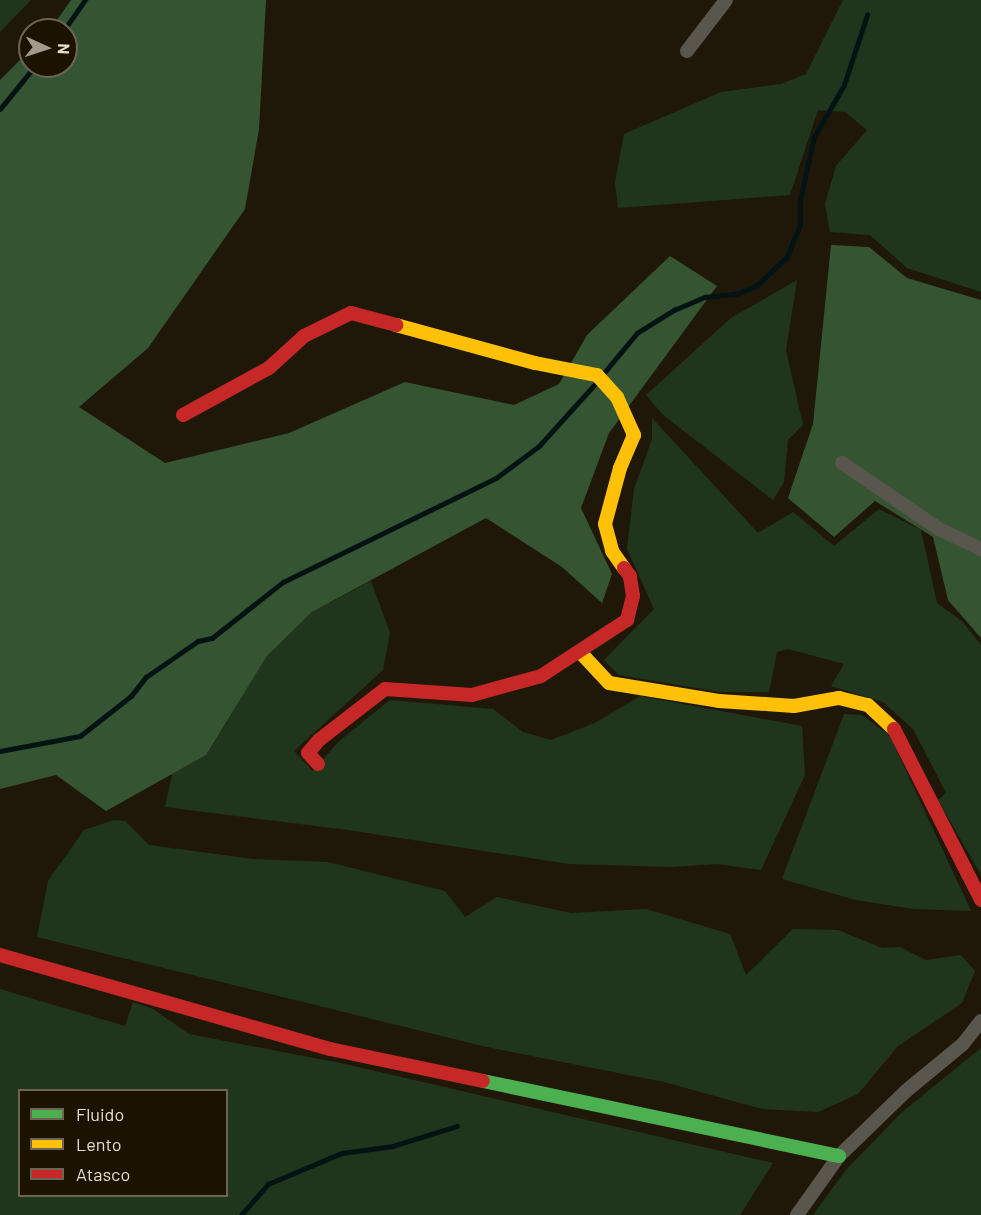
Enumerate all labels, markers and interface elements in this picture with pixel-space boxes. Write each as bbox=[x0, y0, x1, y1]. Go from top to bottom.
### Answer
north arrow bbox=[18, 18, 78, 78]
text: N bbox=[55, 43, 74, 55]
legend bbox=[18, 1089, 228, 1197]
text: Fluido bbox=[76, 1103, 124, 1125]
text: Lento bbox=[76, 1133, 122, 1155]
text: Atasco bbox=[76, 1163, 130, 1185]

